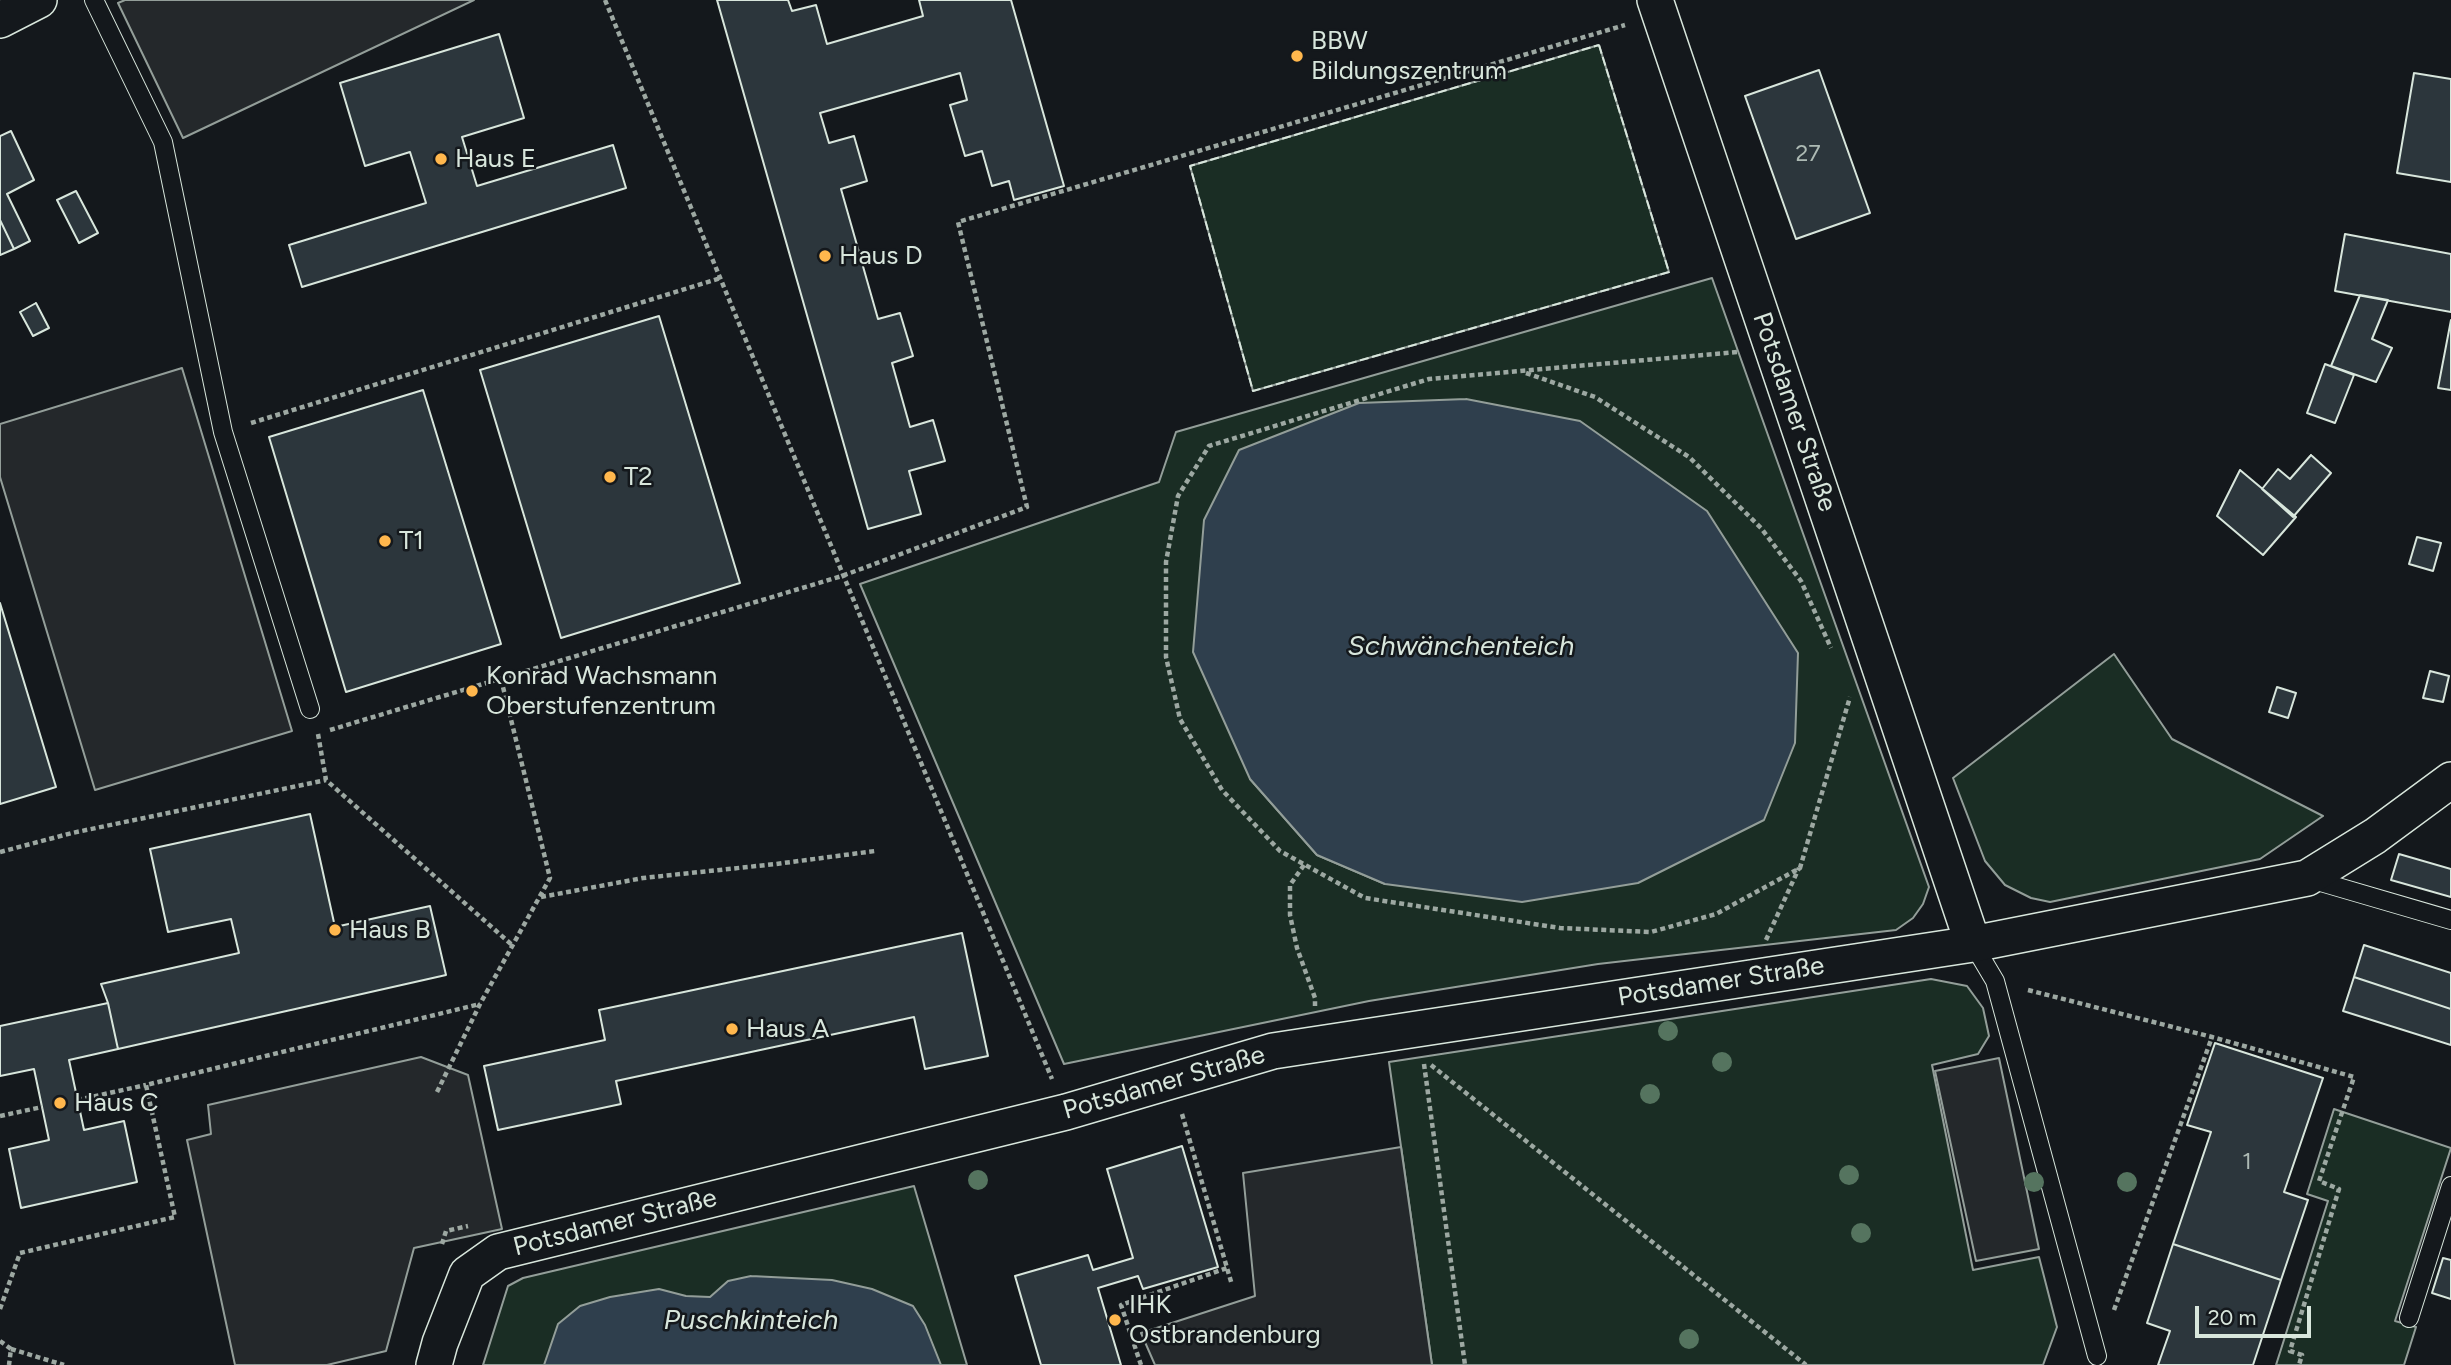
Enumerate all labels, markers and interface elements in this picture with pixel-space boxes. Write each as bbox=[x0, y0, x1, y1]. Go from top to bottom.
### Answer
place label: BBW Bildungszentrum bbox=[1311, 25, 1507, 86]
marker: BBW Bildungszentrum bbox=[1289, 48, 1305, 64]
house number: 27 bbox=[1795, 140, 1821, 168]
place label: Haus E bbox=[455, 143, 536, 175]
marker: Haus E bbox=[433, 151, 449, 167]
place label: Haus D bbox=[839, 240, 923, 272]
marker: Haus D bbox=[817, 248, 833, 264]
street label: Potsdamer Straße bbox=[1745, 308, 1843, 516]
place label: T2 bbox=[624, 461, 653, 493]
marker: T2 bbox=[602, 469, 618, 485]
place label: T1 bbox=[399, 525, 424, 557]
marker: T1 bbox=[377, 533, 393, 549]
water label: Schwänchenteich bbox=[1348, 630, 1574, 664]
place label: Konrad Wachsmann Oberstufenzentrum bbox=[486, 660, 717, 722]
marker: Konrad Wachsmann Oberstufenzentrum bbox=[464, 683, 480, 699]
place label: Haus B bbox=[349, 914, 431, 946]
marker: Haus B bbox=[327, 922, 343, 938]
street label: Potsdamer Straße bbox=[1616, 950, 1826, 1014]
place label: Haus A bbox=[746, 1013, 829, 1045]
marker: Haus A bbox=[724, 1021, 740, 1037]
street label: Potsdamer Straße bbox=[1059, 1039, 1269, 1127]
place label: Haus C bbox=[74, 1087, 159, 1119]
marker: Haus C bbox=[52, 1095, 68, 1111]
house number: 1 bbox=[2242, 1148, 2252, 1176]
street label: Potsdamer Straße bbox=[510, 1183, 720, 1263]
place label: IHK Ostbrandenburg bbox=[1129, 1289, 1321, 1350]
scale bar bbox=[2199, 1292, 2314, 1336]
water label: Puschkinteich bbox=[664, 1304, 838, 1338]
text: 20 m bbox=[2208, 1305, 2256, 1330]
marker: IHK Ostbrandenburg bbox=[1107, 1312, 1123, 1328]

